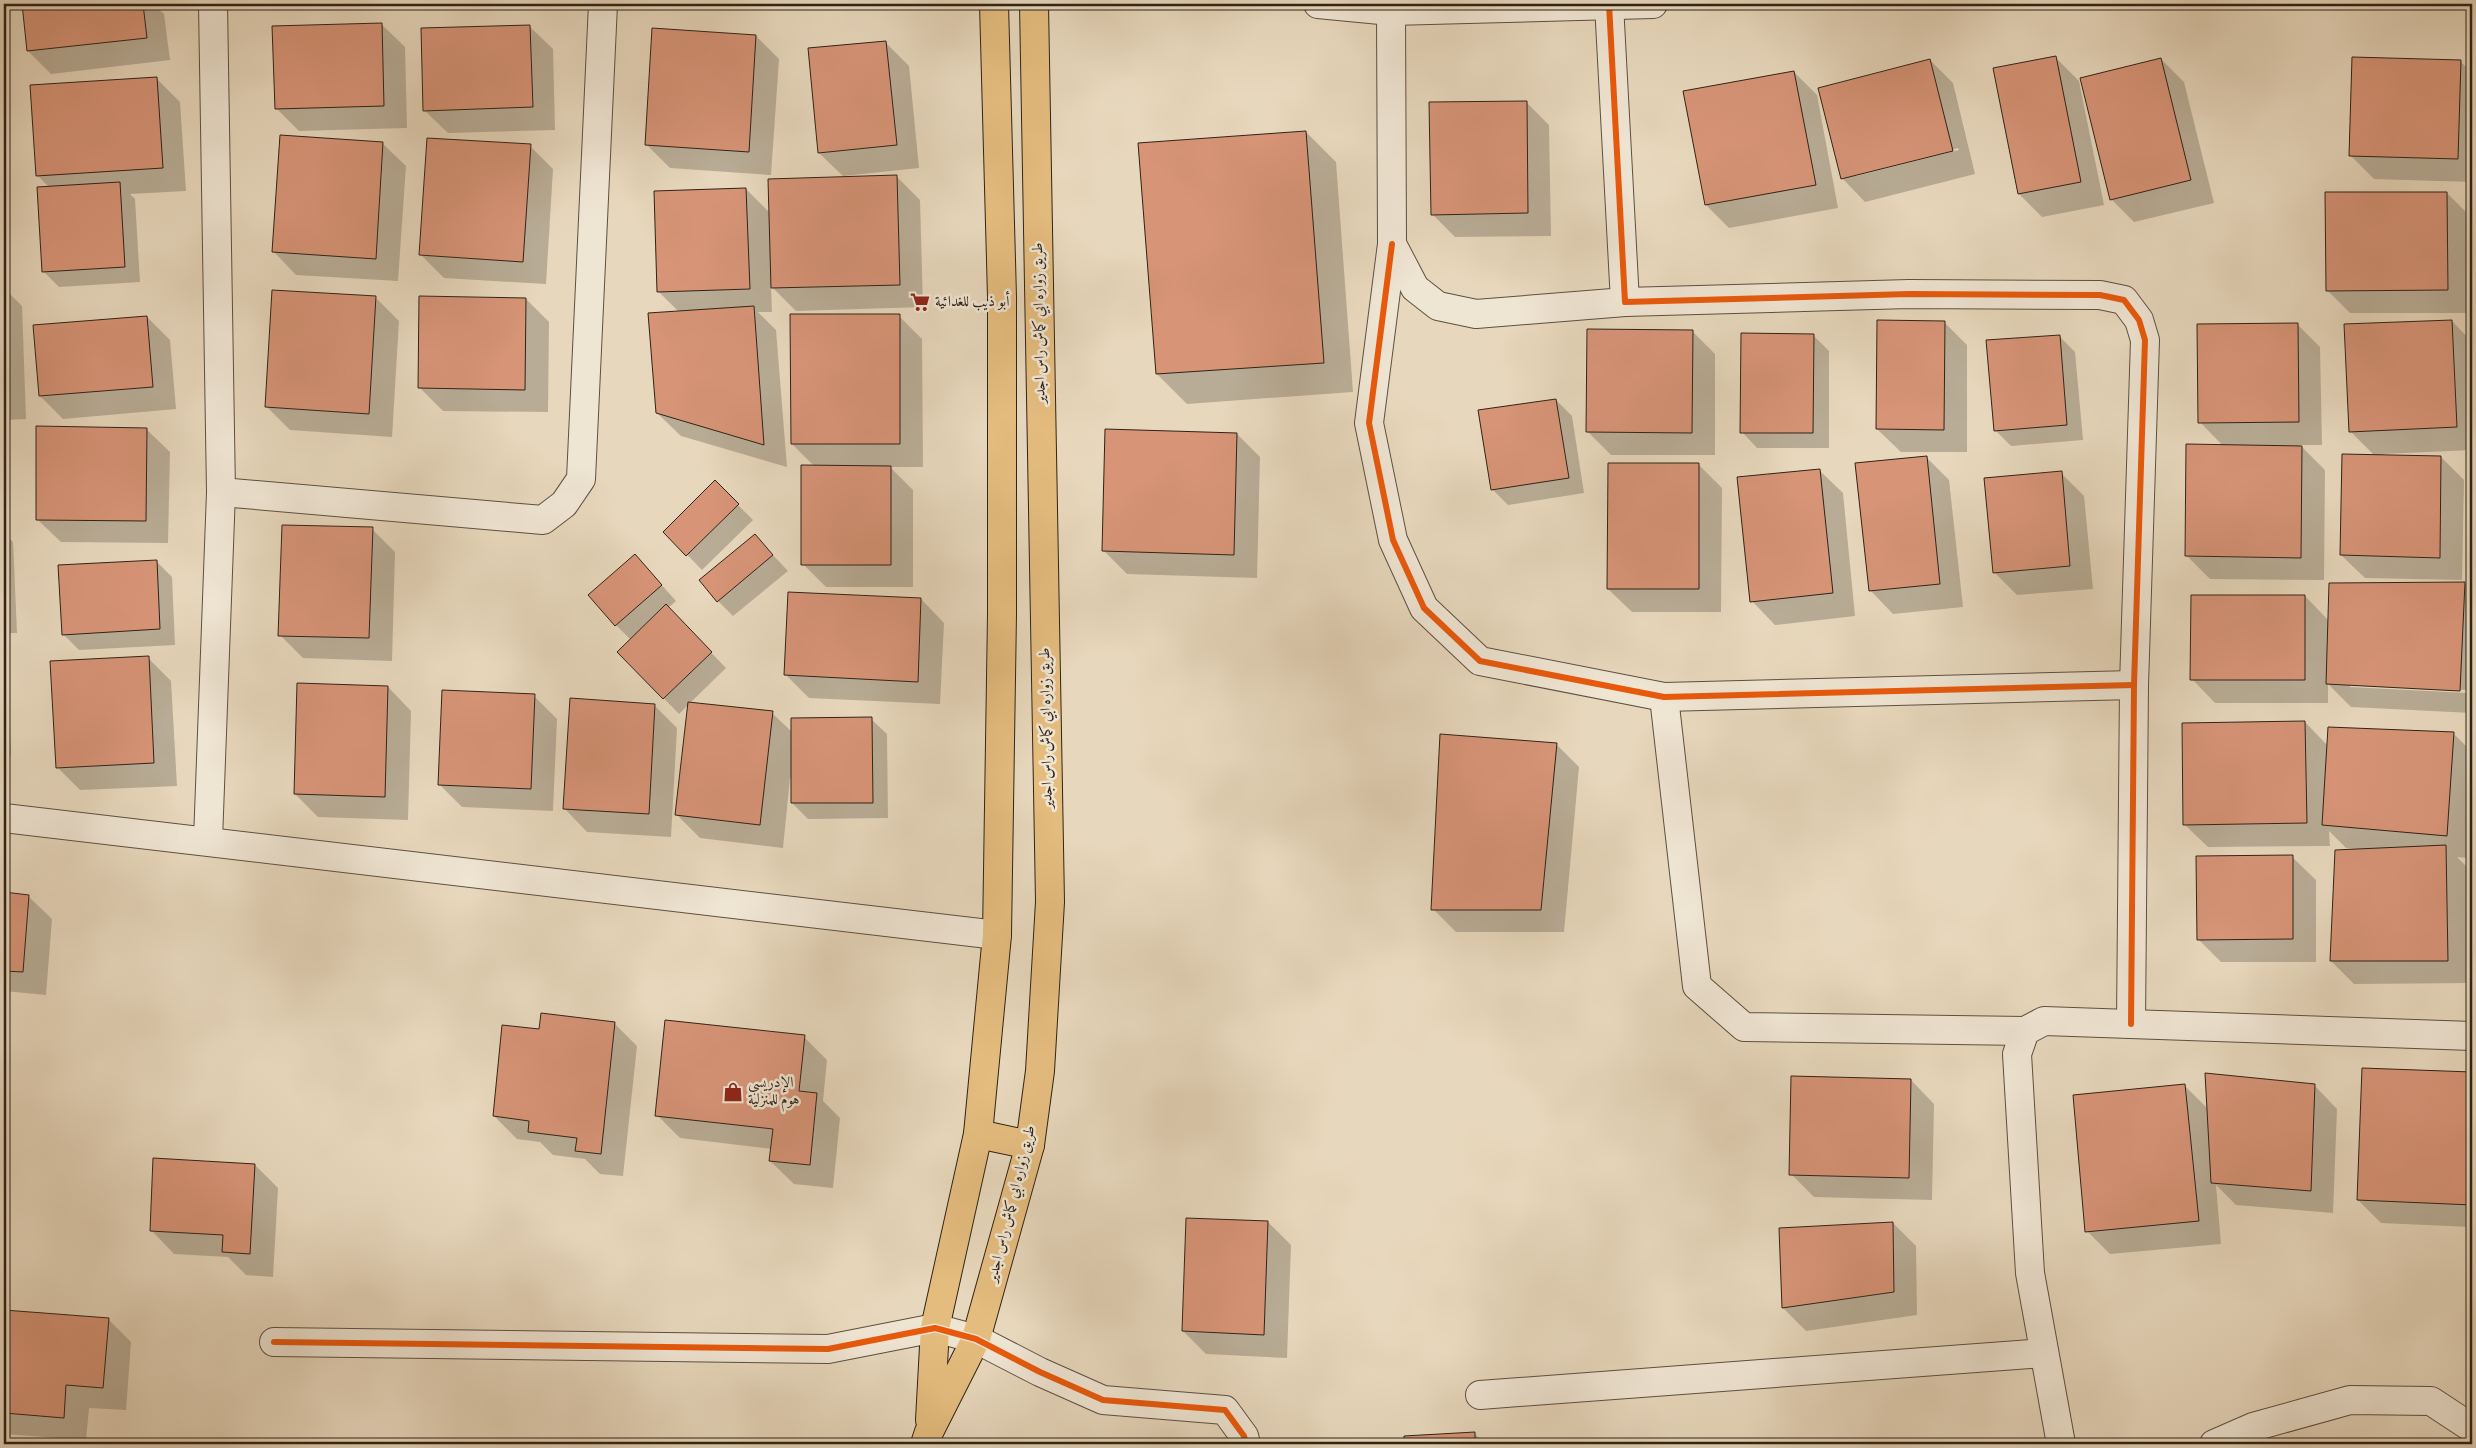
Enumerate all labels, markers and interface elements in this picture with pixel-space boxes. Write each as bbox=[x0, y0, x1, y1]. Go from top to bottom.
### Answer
street label: طريق زواره ابي كماش راس اجدير bbox=[1028, 242, 1052, 406]
place label: أبو ذيب للغدائية bbox=[935, 290, 1010, 313]
supermarket icon: أبو ذيب للغدائية bbox=[909, 291, 931, 313]
street label: طريق زواره ابي كماش راس اجدير bbox=[1035, 647, 1059, 811]
place label: الإدريسي هوم للمنزلية bbox=[748, 1073, 800, 1112]
shop icon: الإدريسي هوم للمنزلية bbox=[722, 1081, 744, 1103]
street label: طريق زواره ابي كماش راس اجدير bbox=[982, 1123, 1042, 1287]

